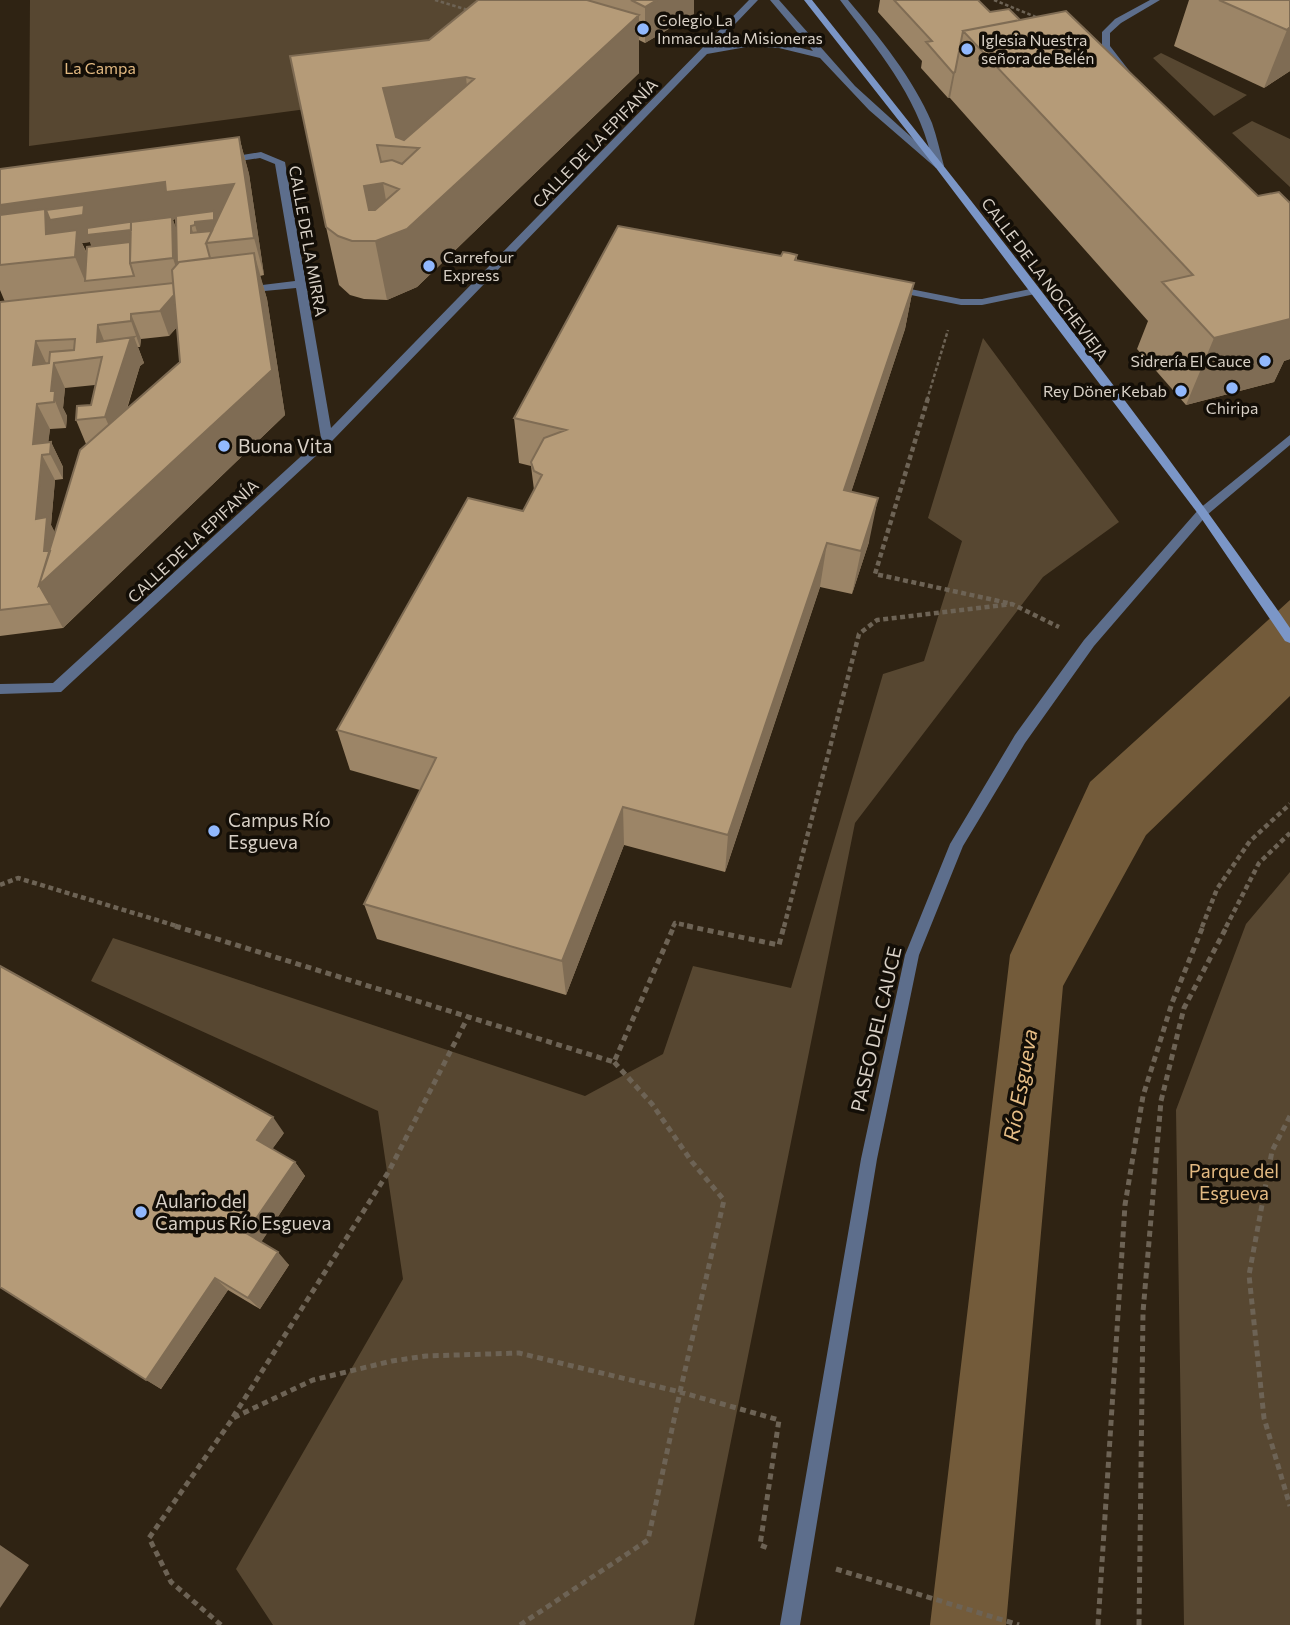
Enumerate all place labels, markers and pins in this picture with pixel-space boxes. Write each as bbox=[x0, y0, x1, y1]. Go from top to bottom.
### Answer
place label: Colegio La Inmaculada Misioneras bbox=[657, 10, 823, 47]
marker: Colegio La Inmaculada Misioneras bbox=[635, 21, 651, 37]
place label: Iglesia Nuestra señora de Belén bbox=[981, 30, 1094, 67]
marker: Iglesia Nuestra señora de Belén bbox=[959, 41, 975, 57]
place label: Carrefour Express bbox=[443, 247, 515, 284]
marker: Carrefour Express bbox=[421, 258, 437, 274]
place label: Sidrería El Cauce bbox=[1131, 351, 1251, 370]
marker: Sidrería El Cauce bbox=[1257, 353, 1273, 369]
marker: Chiripa bbox=[1224, 380, 1240, 396]
place label: Rey Döner Kebab bbox=[1043, 381, 1167, 400]
marker: Rey Döner Kebab bbox=[1173, 383, 1189, 399]
place label: Chiripa bbox=[1206, 398, 1258, 417]
place label: Buona Vita bbox=[238, 434, 332, 457]
marker: Buona Vita bbox=[216, 438, 232, 454]
place label: Campus Río Esgueva bbox=[228, 808, 331, 853]
marker: Campus Río Esgueva bbox=[206, 823, 222, 839]
place label: Aulario del Campus Río Esgueva bbox=[155, 1189, 331, 1234]
marker: Aulario del Campus Río Esgueva bbox=[133, 1204, 149, 1220]

